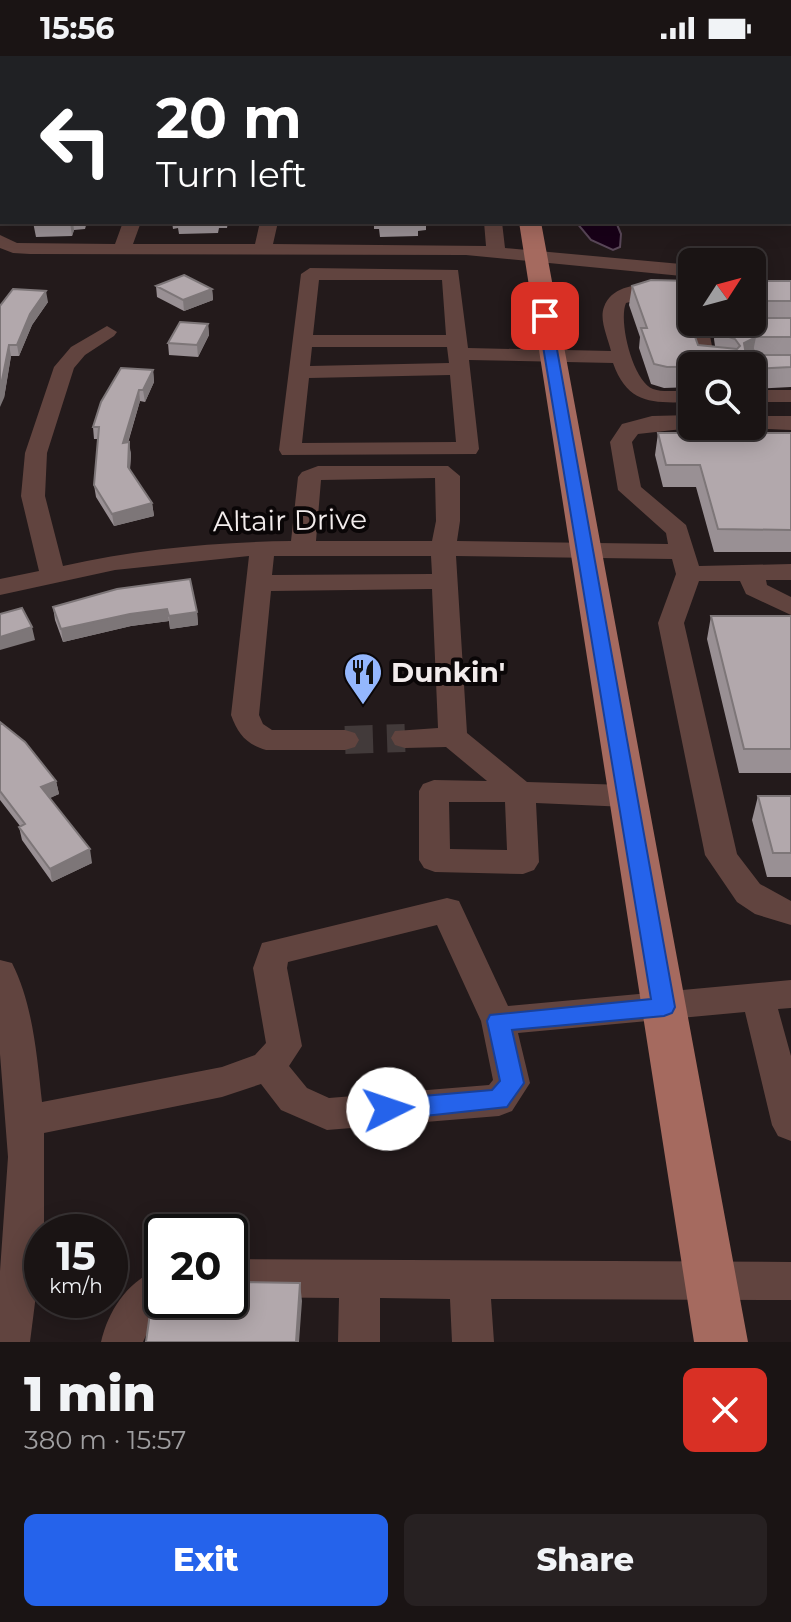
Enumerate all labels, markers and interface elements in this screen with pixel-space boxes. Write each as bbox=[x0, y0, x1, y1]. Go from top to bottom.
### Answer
text: 15:56 bbox=[40, 10, 114, 47]
text: 20 m bbox=[156, 84, 302, 152]
icon: left bbox=[24, 88, 128, 192]
text: Turn left bbox=[156, 152, 307, 196]
north arrow bbox=[678, 248, 766, 336]
map controls bbox=[678, 248, 766, 440]
pin bbox=[511, 282, 579, 350]
icon: arrive bbox=[523, 294, 567, 338]
button: search bbox=[678, 352, 766, 440]
street label: Altair Drive bbox=[213, 502, 367, 538]
restaurant icon: Dunkin' bbox=[342, 651, 384, 706]
place label: Dunkin' bbox=[391, 655, 505, 689]
position arrow bbox=[346, 1067, 430, 1151]
speed limit sign: 20 bbox=[144, 1214, 248, 1318]
text: 15 bbox=[56, 1231, 96, 1280]
text: km/h bbox=[49, 1274, 103, 1298]
text: 1 min bbox=[24, 1365, 156, 1423]
button: close bbox=[683, 1368, 767, 1452]
text: 380 m · 15:57 bbox=[24, 1424, 186, 1456]
button: Exit bbox=[24, 1514, 388, 1606]
button: Share bbox=[404, 1514, 767, 1606]

